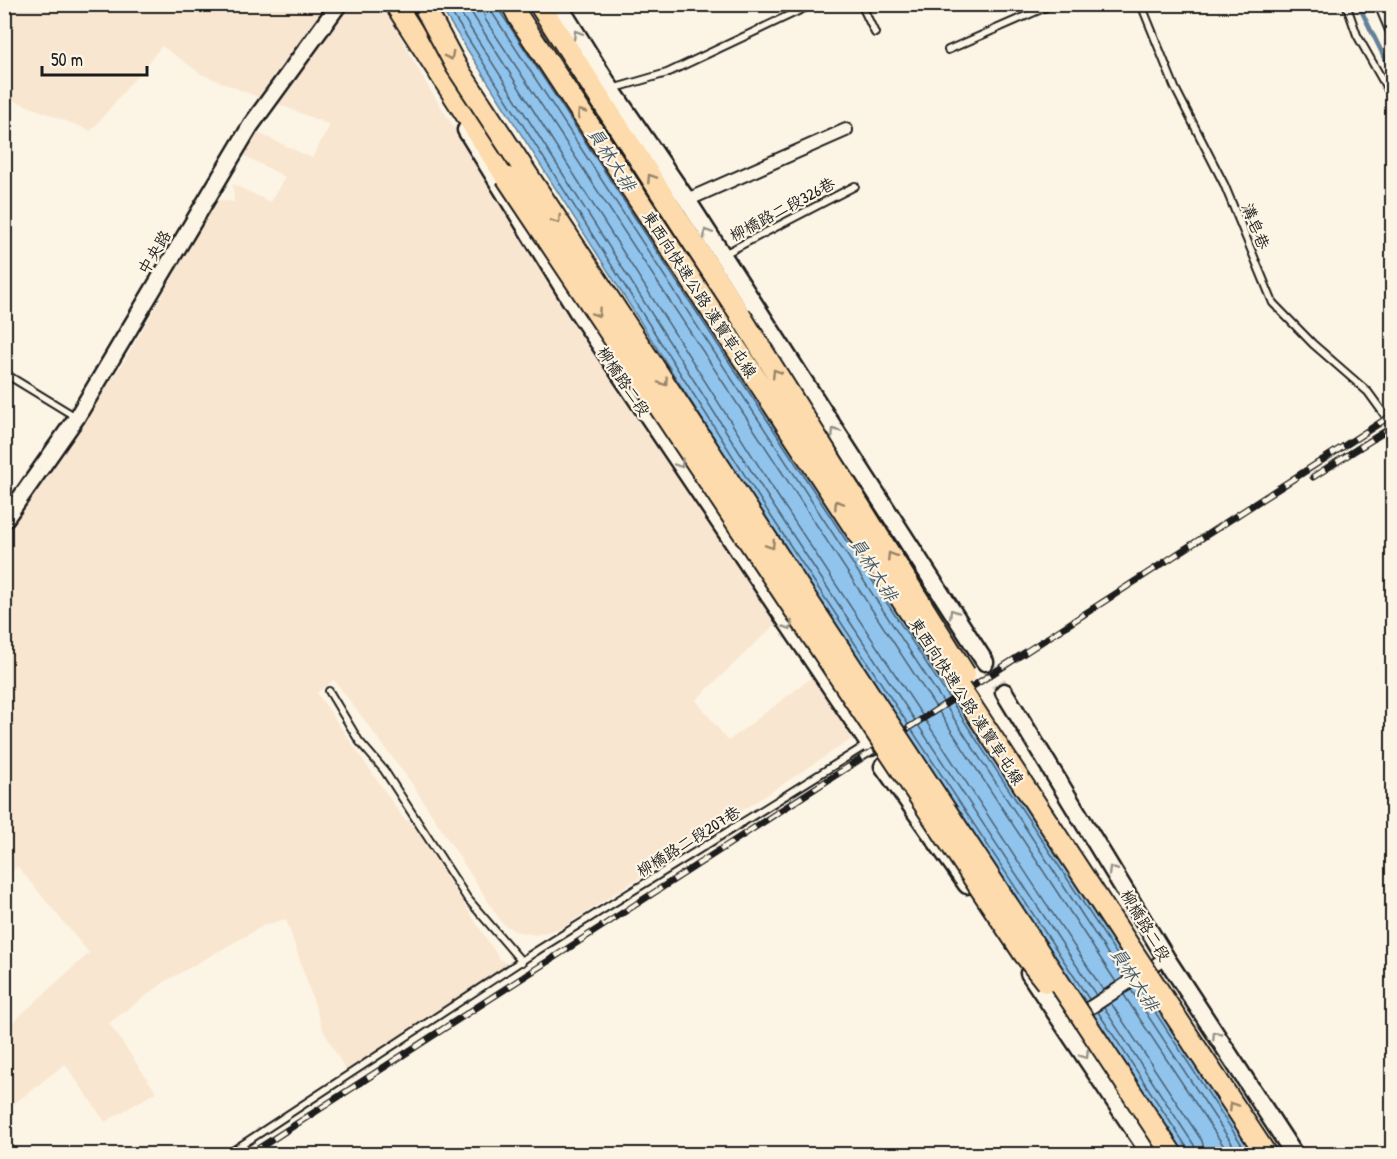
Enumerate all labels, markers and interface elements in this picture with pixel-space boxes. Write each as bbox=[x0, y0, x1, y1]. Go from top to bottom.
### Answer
one-way arrow bbox=[573, 30, 584, 41]
scale bar bbox=[42, 39, 147, 77]
text: 50 m bbox=[51, 47, 83, 72]
one-way arrow bbox=[443, 50, 455, 61]
one-way arrow bbox=[577, 109, 588, 120]
water label: 員林大排 bbox=[582, 122, 643, 198]
street label: 柳橋路二段326巷 bbox=[725, 172, 839, 246]
one-way arrow bbox=[647, 174, 658, 185]
street label: 溝皂巷 bbox=[1237, 200, 1275, 252]
street label: 東西向快速公路 漢寶草屯線 bbox=[637, 206, 763, 382]
one-way arrow bbox=[550, 213, 561, 224]
street label: 中央路 bbox=[132, 226, 176, 278]
one-way arrow bbox=[702, 229, 714, 239]
one-way arrow bbox=[590, 307, 601, 318]
street label: 柳橋路二段 bbox=[593, 342, 655, 420]
one-way arrow bbox=[772, 369, 783, 380]
one-way arrow bbox=[657, 376, 668, 387]
one-way arrow bbox=[831, 428, 842, 439]
one-way arrow bbox=[673, 457, 684, 468]
one-way arrow bbox=[833, 500, 845, 510]
water label: 員林大排 bbox=[844, 532, 905, 608]
one-way arrow bbox=[764, 539, 776, 549]
one-way arrow bbox=[886, 552, 898, 562]
one-way arrow bbox=[948, 609, 960, 619]
street label: 東西向快速公路 漢寶草屯線 bbox=[904, 613, 1030, 789]
one-way arrow bbox=[782, 619, 793, 630]
street label: 柳橋路二段207巷 bbox=[632, 800, 744, 882]
one-way arrow bbox=[1108, 866, 1120, 876]
street label: 柳橋路二段 bbox=[1116, 885, 1176, 965]
water label: 員林大排 bbox=[1105, 942, 1166, 1018]
one-way arrow bbox=[1212, 1031, 1223, 1042]
one-way arrow bbox=[1078, 1048, 1089, 1059]
one-way arrow bbox=[1230, 1101, 1241, 1112]

